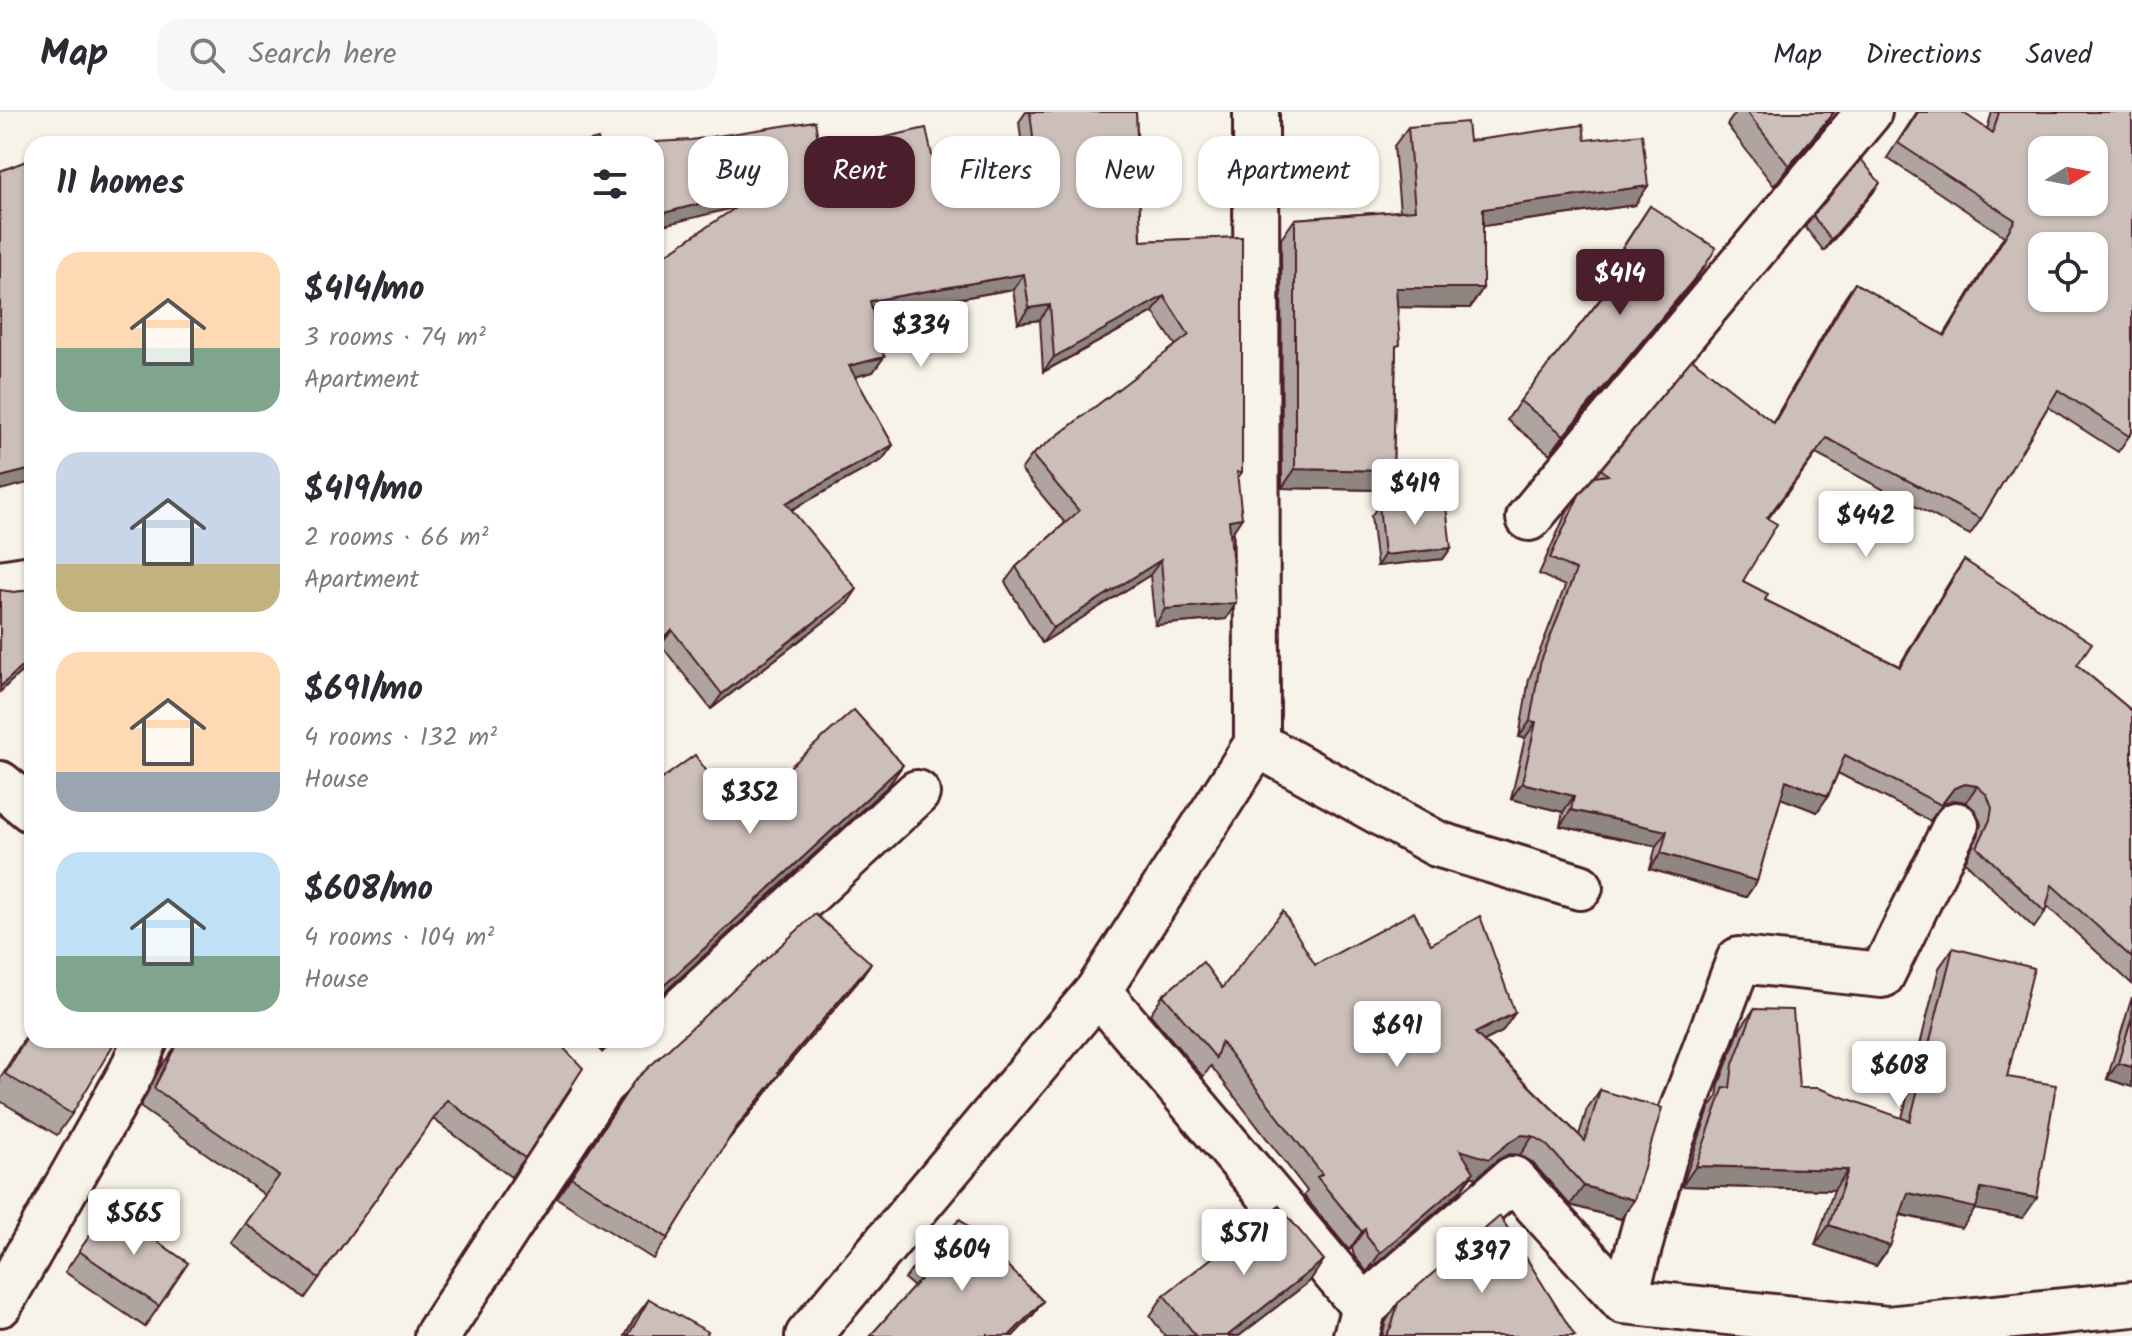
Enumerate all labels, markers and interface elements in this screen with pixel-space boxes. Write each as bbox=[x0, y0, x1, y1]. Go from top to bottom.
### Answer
search box bbox=[157, 19, 717, 91]
text: Map bbox=[40, 25, 109, 85]
text: Search here bbox=[249, 31, 396, 79]
icon: search bbox=[185, 33, 229, 77]
text: Map bbox=[1773, 33, 1822, 78]
text: Directions bbox=[1866, 33, 1982, 78]
text: Saved bbox=[2026, 33, 2092, 78]
chip: Buy bbox=[688, 136, 788, 208]
chip: Rent bbox=[804, 136, 915, 208]
chip: Filters bbox=[931, 136, 1060, 208]
chip: New bbox=[1076, 136, 1182, 208]
chip: Apartment bbox=[1198, 136, 1379, 208]
north arrow bbox=[2028, 136, 2108, 216]
map controls bbox=[2028, 136, 2108, 312]
text: 11 homes bbox=[56, 157, 185, 211]
icon: filters bbox=[588, 162, 632, 206]
button: locate bbox=[2028, 232, 2108, 312]
pin: $414 bbox=[1573, 249, 1667, 317]
text: $414 bbox=[1594, 254, 1646, 296]
text: $414/mo bbox=[304, 263, 424, 317]
icon: home bbox=[120, 284, 216, 380]
pin: $334 bbox=[874, 301, 968, 369]
text: $334 bbox=[892, 306, 950, 348]
text: 3 rooms · 74 m² bbox=[304, 317, 486, 359]
text: Apartment bbox=[304, 359, 419, 401]
pin: $419 bbox=[1368, 459, 1462, 527]
text: $419/mo bbox=[304, 463, 423, 517]
text: $419 bbox=[1390, 464, 1440, 506]
icon: home bbox=[120, 484, 216, 580]
pin: $442 bbox=[1819, 491, 1913, 559]
text: $442 bbox=[1837, 496, 1895, 538]
text: 2 rooms · 66 m² bbox=[304, 517, 489, 559]
text: Apartment bbox=[304, 559, 419, 601]
text: $691/mo bbox=[304, 663, 423, 717]
icon: home bbox=[120, 684, 216, 780]
text: 4 rooms · 132 m² bbox=[304, 717, 497, 759]
text: House bbox=[304, 759, 368, 801]
pin: $352 bbox=[703, 768, 797, 836]
text: $352 bbox=[721, 773, 779, 815]
text: $608/mo bbox=[304, 863, 433, 917]
icon: home bbox=[120, 884, 216, 980]
text: 4 rooms · 104 m² bbox=[304, 917, 494, 959]
text: House bbox=[304, 959, 368, 1001]
pin: $691 bbox=[1350, 1001, 1444, 1069]
text: $691 bbox=[1372, 1006, 1422, 1048]
pin: $608 bbox=[1852, 1041, 1946, 1109]
text: $608 bbox=[1870, 1046, 1928, 1088]
pin: $565 bbox=[87, 1189, 181, 1257]
text: $565 bbox=[106, 1194, 162, 1236]
pin: $571 bbox=[1197, 1209, 1291, 1277]
text: $571 bbox=[1220, 1214, 1268, 1256]
pin: $604 bbox=[915, 1225, 1009, 1293]
pin: $397 bbox=[1435, 1227, 1529, 1295]
text: $604 bbox=[934, 1230, 991, 1272]
text: $397 bbox=[1454, 1232, 1510, 1274]

